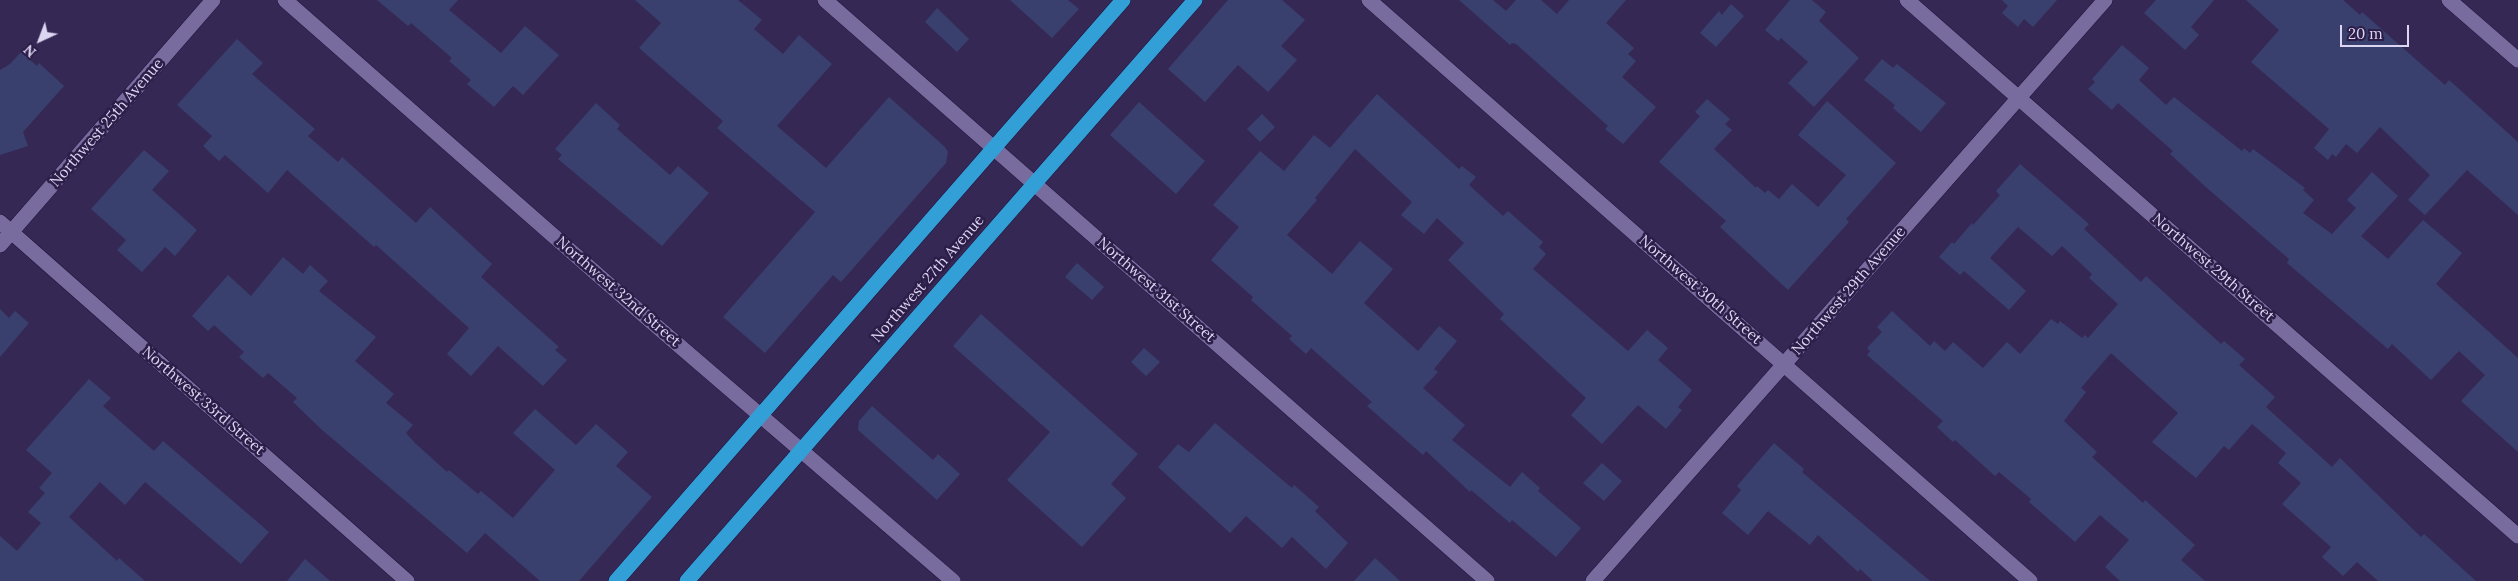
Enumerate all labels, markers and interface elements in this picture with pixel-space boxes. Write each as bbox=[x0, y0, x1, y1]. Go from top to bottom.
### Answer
north arrow bbox=[15, 15, 65, 65]
scale bar bbox=[2343, 15, 2412, 47]
text: 20 m bbox=[2348, 24, 2383, 43]
text: N bbox=[20, 41, 40, 61]
street label: Northwest 25th Avenue bbox=[46, 55, 168, 191]
street label: Northwest 29th Street bbox=[2148, 210, 2278, 326]
street label: Northwest 27th Avenue bbox=[868, 212, 988, 346]
street label: Northwest 29th Avenue bbox=[1788, 223, 1910, 359]
street label: Northwest 30th Street bbox=[1635, 232, 1765, 348]
street label: Northwest 32nd Street bbox=[552, 233, 684, 351]
street label: Northwest 31st Street bbox=[1093, 234, 1219, 346]
street label: Northwest 33rd Street bbox=[138, 343, 268, 459]

